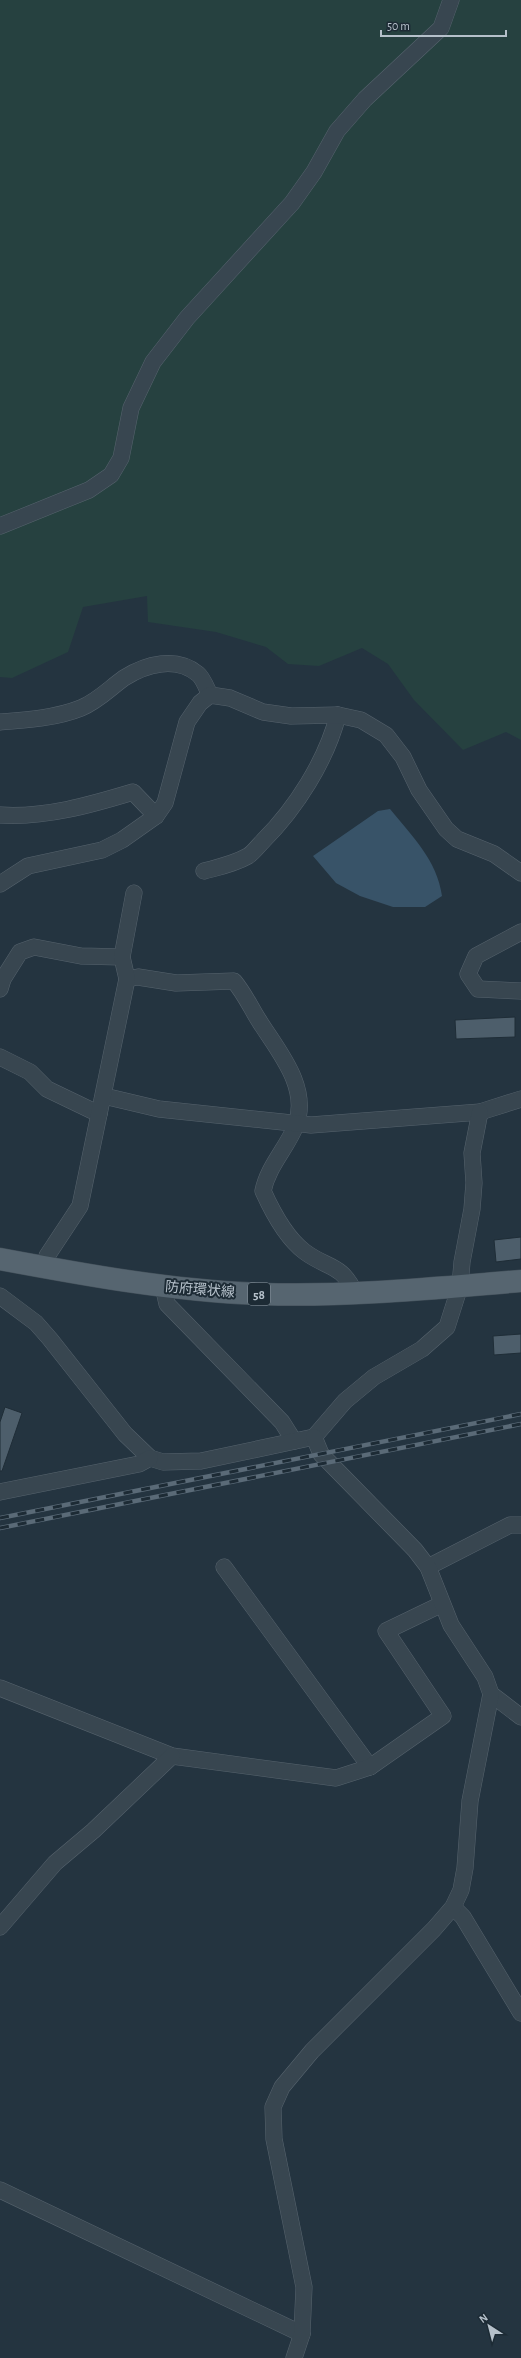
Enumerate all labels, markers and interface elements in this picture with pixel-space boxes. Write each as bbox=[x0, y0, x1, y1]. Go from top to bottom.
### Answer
scale bar bbox=[381, 12, 506, 38]
text: 50 m bbox=[387, 20, 410, 32]
street label: 防府環状線 bbox=[164, 1278, 236, 1300]
road number: 58 bbox=[248, 1283, 270, 1305]
north arrow bbox=[469, 2306, 509, 2346]
text: N bbox=[477, 2312, 490, 2325]

